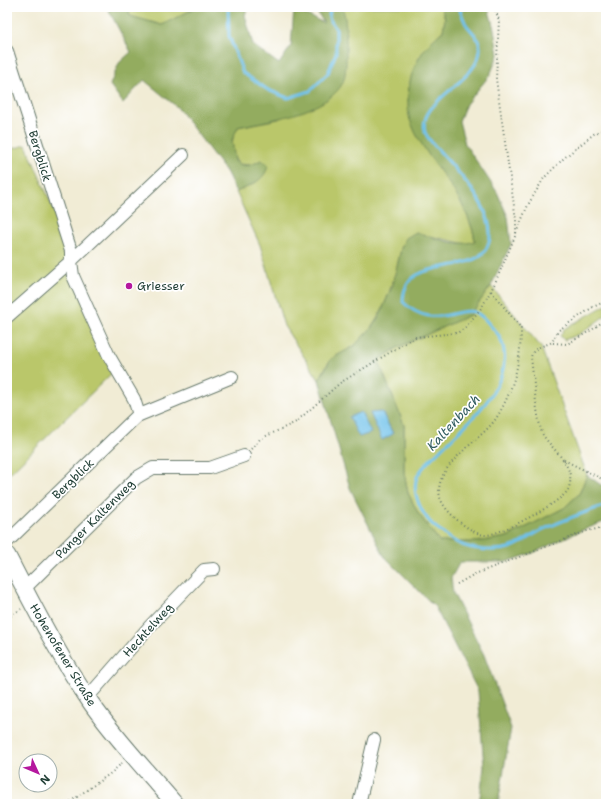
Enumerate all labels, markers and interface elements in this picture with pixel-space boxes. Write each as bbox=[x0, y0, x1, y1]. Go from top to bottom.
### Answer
street label: Bergblick bbox=[25, 129, 55, 184]
place label: Griesser bbox=[137, 278, 185, 294]
marker: Griesser bbox=[124, 281, 134, 291]
water label: Kaltenbach bbox=[423, 391, 484, 454]
street label: Bergblick bbox=[49, 455, 98, 503]
street label: Panger Kaltenweg bbox=[52, 476, 138, 562]
street label: Hechtelweg bbox=[119, 599, 177, 661]
street label: Hohenofener Straße bbox=[26, 601, 100, 710]
north arrow bbox=[18, 753, 58, 793]
text: N bbox=[36, 771, 53, 788]

